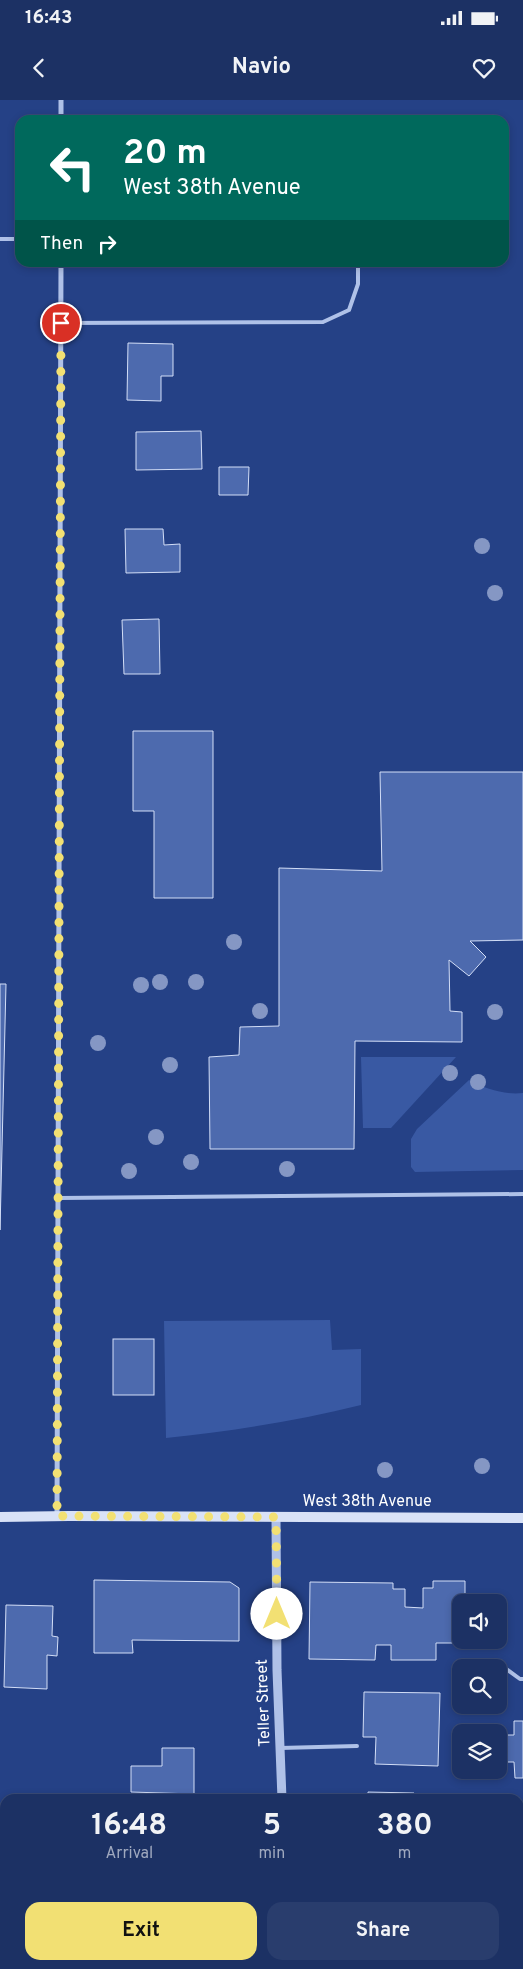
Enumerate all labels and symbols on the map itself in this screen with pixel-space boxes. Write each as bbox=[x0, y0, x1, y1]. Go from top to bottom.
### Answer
pin bbox=[40, 302, 82, 344]
street label: West 38th Avenue bbox=[302, 1492, 432, 1512]
position arrow bbox=[250, 1587, 302, 1639]
street label: Teller Street bbox=[252, 1659, 276, 1747]

